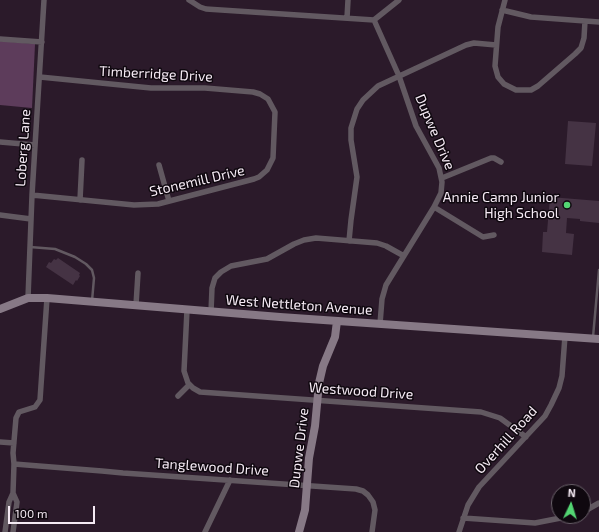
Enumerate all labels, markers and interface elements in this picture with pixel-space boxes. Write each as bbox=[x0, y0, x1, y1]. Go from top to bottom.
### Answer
street label: Timberridge Drive bbox=[99, 63, 213, 85]
street label: Dupwe Drive bbox=[411, 92, 459, 172]
street label: Loberg Lane bbox=[12, 109, 34, 187]
street label: Stonemill Drive bbox=[148, 162, 246, 200]
place label: Annie Camp Junior High School bbox=[443, 189, 559, 222]
marker: Annie Camp Junior High School bbox=[562, 200, 572, 210]
street label: West Nettleton Avenue bbox=[225, 291, 373, 319]
street label: Westwood Drive bbox=[308, 379, 414, 403]
street label: Overhill Road bbox=[471, 403, 541, 477]
street label: Dupwe Drive bbox=[286, 407, 312, 489]
street label: Tanglewood Drive bbox=[155, 455, 269, 479]
north arrow bbox=[551, 484, 591, 524]
text: N bbox=[567, 486, 576, 499]
scale bar bbox=[10, 498, 97, 524]
text: 100 m bbox=[15, 506, 47, 520]

